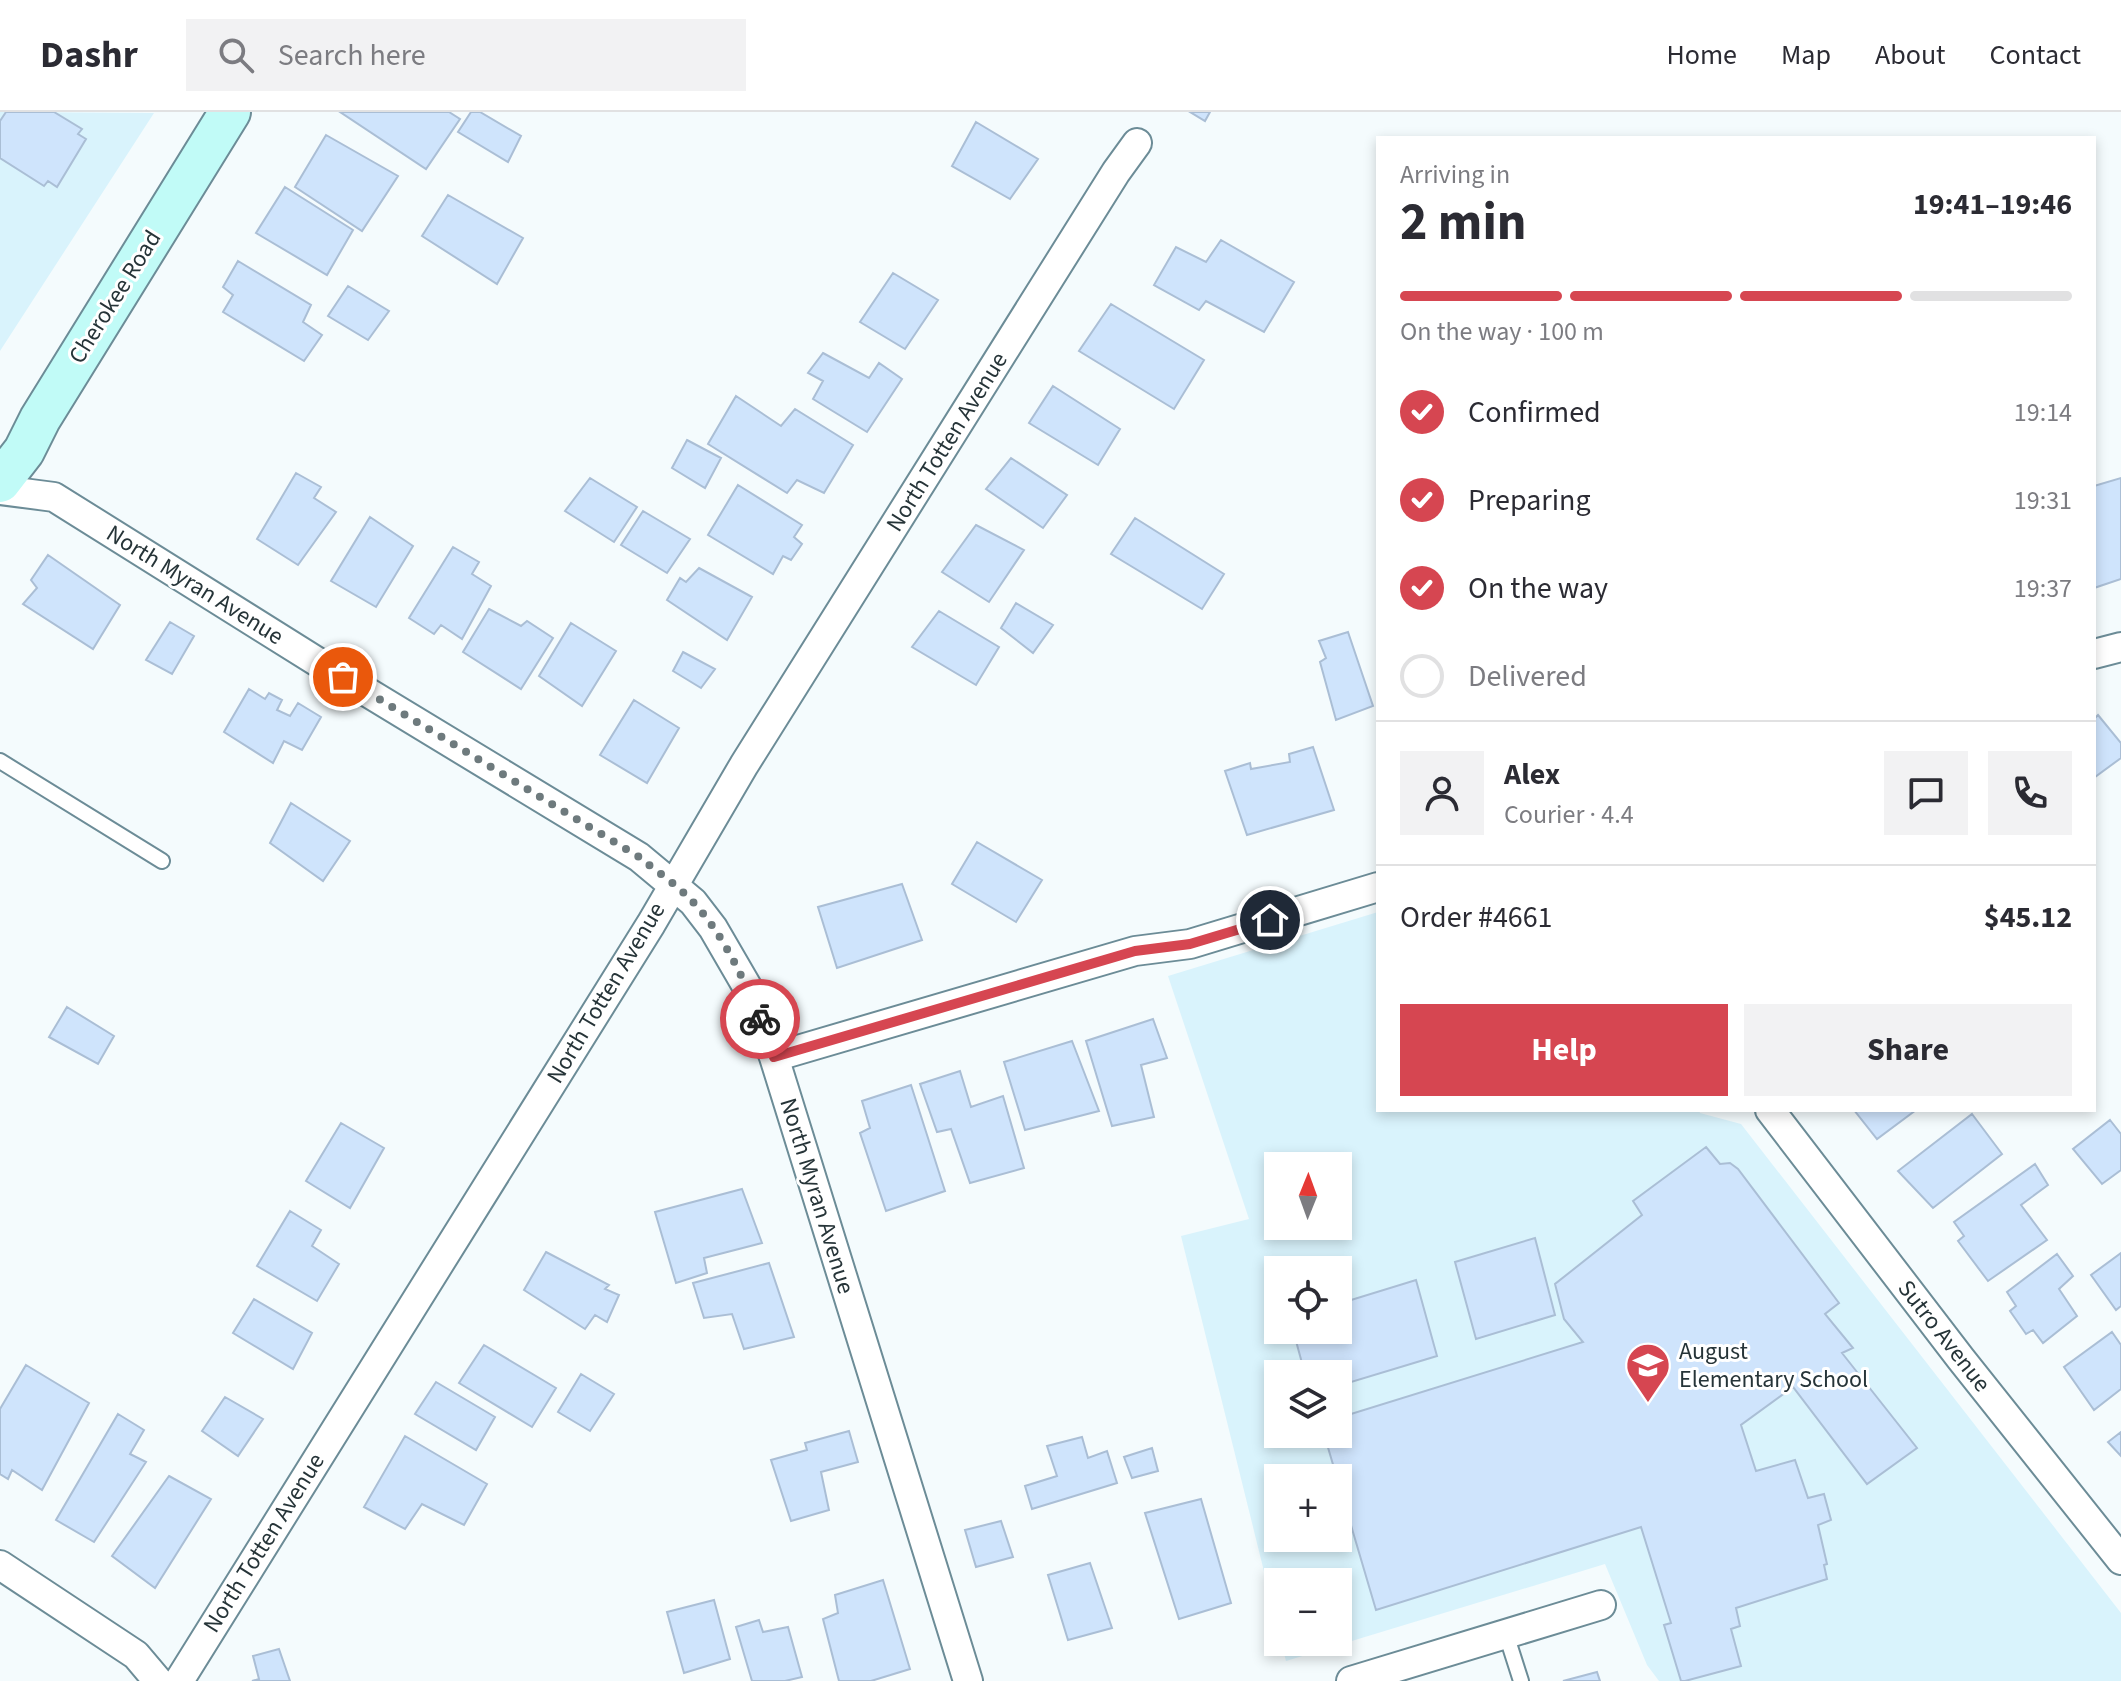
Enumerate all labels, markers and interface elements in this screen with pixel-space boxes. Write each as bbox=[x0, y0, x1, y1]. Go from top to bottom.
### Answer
search box bbox=[186, 19, 746, 91]
text: Dashr bbox=[40, 28, 138, 82]
icon: search bbox=[214, 33, 258, 77]
text: Search here bbox=[278, 34, 426, 77]
text: Home bbox=[1666, 35, 1737, 75]
text: Map bbox=[1781, 35, 1831, 75]
text: About bbox=[1875, 35, 1946, 75]
text: Contact bbox=[1990, 35, 2081, 75]
text: Arriving in bbox=[1400, 156, 1510, 193]
text: 19:41–19:46 bbox=[1913, 183, 2072, 226]
text: 2 min bbox=[1400, 186, 1527, 260]
street label: Cherokee Road bbox=[60, 224, 170, 370]
text: On the way · 100 m bbox=[1400, 313, 1604, 350]
street label: North Totten Avenue bbox=[878, 345, 1016, 539]
icon: check bbox=[1400, 390, 1444, 434]
text: Confirmed bbox=[1468, 391, 1601, 434]
text: 19:14 bbox=[2014, 394, 2072, 431]
icon: check bbox=[1400, 478, 1444, 522]
text: Preparing bbox=[1468, 479, 1591, 522]
text: 19:31 bbox=[2014, 482, 2072, 519]
street label: North Myran Avenue bbox=[100, 516, 290, 654]
icon: check bbox=[1400, 566, 1444, 610]
text: On the way bbox=[1468, 567, 1608, 610]
text: 19:37 bbox=[2014, 570, 2072, 607]
pin bbox=[309, 643, 377, 711]
icon: bag bbox=[321, 655, 365, 699]
text: Delivered bbox=[1468, 655, 1587, 698]
button: person bbox=[1400, 751, 1484, 835]
button: chat bbox=[1884, 751, 1968, 835]
button: phone bbox=[1988, 751, 2072, 835]
text: Alex bbox=[1504, 753, 1560, 796]
text: Courier · 4.4 bbox=[1504, 796, 1634, 833]
pin bbox=[1236, 886, 1304, 954]
street label: North Totten Avenue bbox=[538, 896, 674, 1090]
text: Order #4661 bbox=[1400, 896, 1553, 939]
text: $45.12 bbox=[1984, 896, 2072, 939]
icon: home bbox=[1248, 898, 1292, 942]
courier bbox=[720, 979, 800, 1059]
icon: bike bbox=[738, 997, 782, 1041]
button: Help bbox=[1400, 1004, 1728, 1096]
button: Share bbox=[1744, 1004, 2072, 1096]
street label: North Myran Avenue bbox=[771, 1094, 863, 1298]
north arrow bbox=[1264, 1152, 1352, 1240]
map controls bbox=[1264, 1152, 1352, 1656]
button: locate bbox=[1264, 1256, 1352, 1344]
street label: Sutro Avenue bbox=[1889, 1272, 1999, 1400]
place label: August Elementary School bbox=[1679, 1334, 1868, 1397]
school or university icon: August Elementary School bbox=[1624, 1341, 1672, 1404]
button: layers bbox=[1264, 1360, 1352, 1448]
street label: North Totten Avenue bbox=[195, 1446, 333, 1640]
button: + bbox=[1264, 1464, 1352, 1552]
button: − bbox=[1264, 1568, 1352, 1656]

